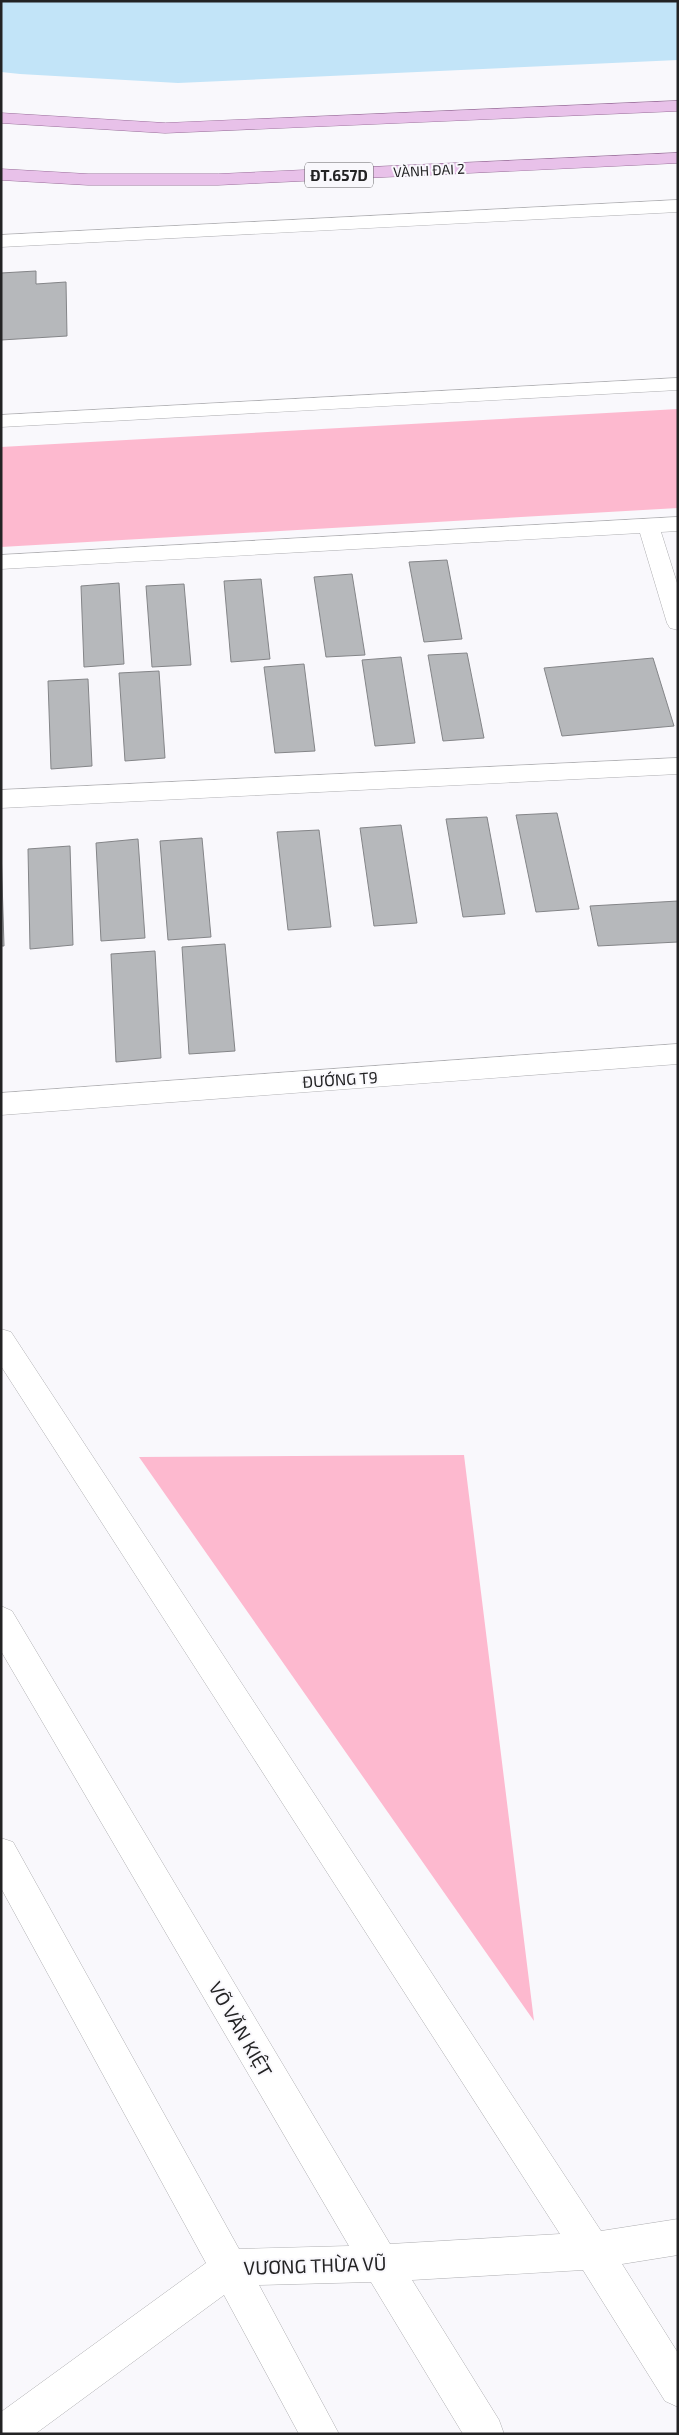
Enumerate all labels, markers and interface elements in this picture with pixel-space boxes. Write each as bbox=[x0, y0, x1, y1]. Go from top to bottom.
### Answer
street label: VÀNH ĐAI 2 bbox=[393, 160, 465, 180]
road number: ĐT.657D bbox=[305, 162, 373, 188]
street label: ĐƯỚNG T9 bbox=[302, 1067, 378, 1091]
street label: VÕ VĂN KIỆT bbox=[204, 1977, 278, 2081]
street label: VƯƠNG THỪA VŨ bbox=[243, 2251, 387, 2279]

